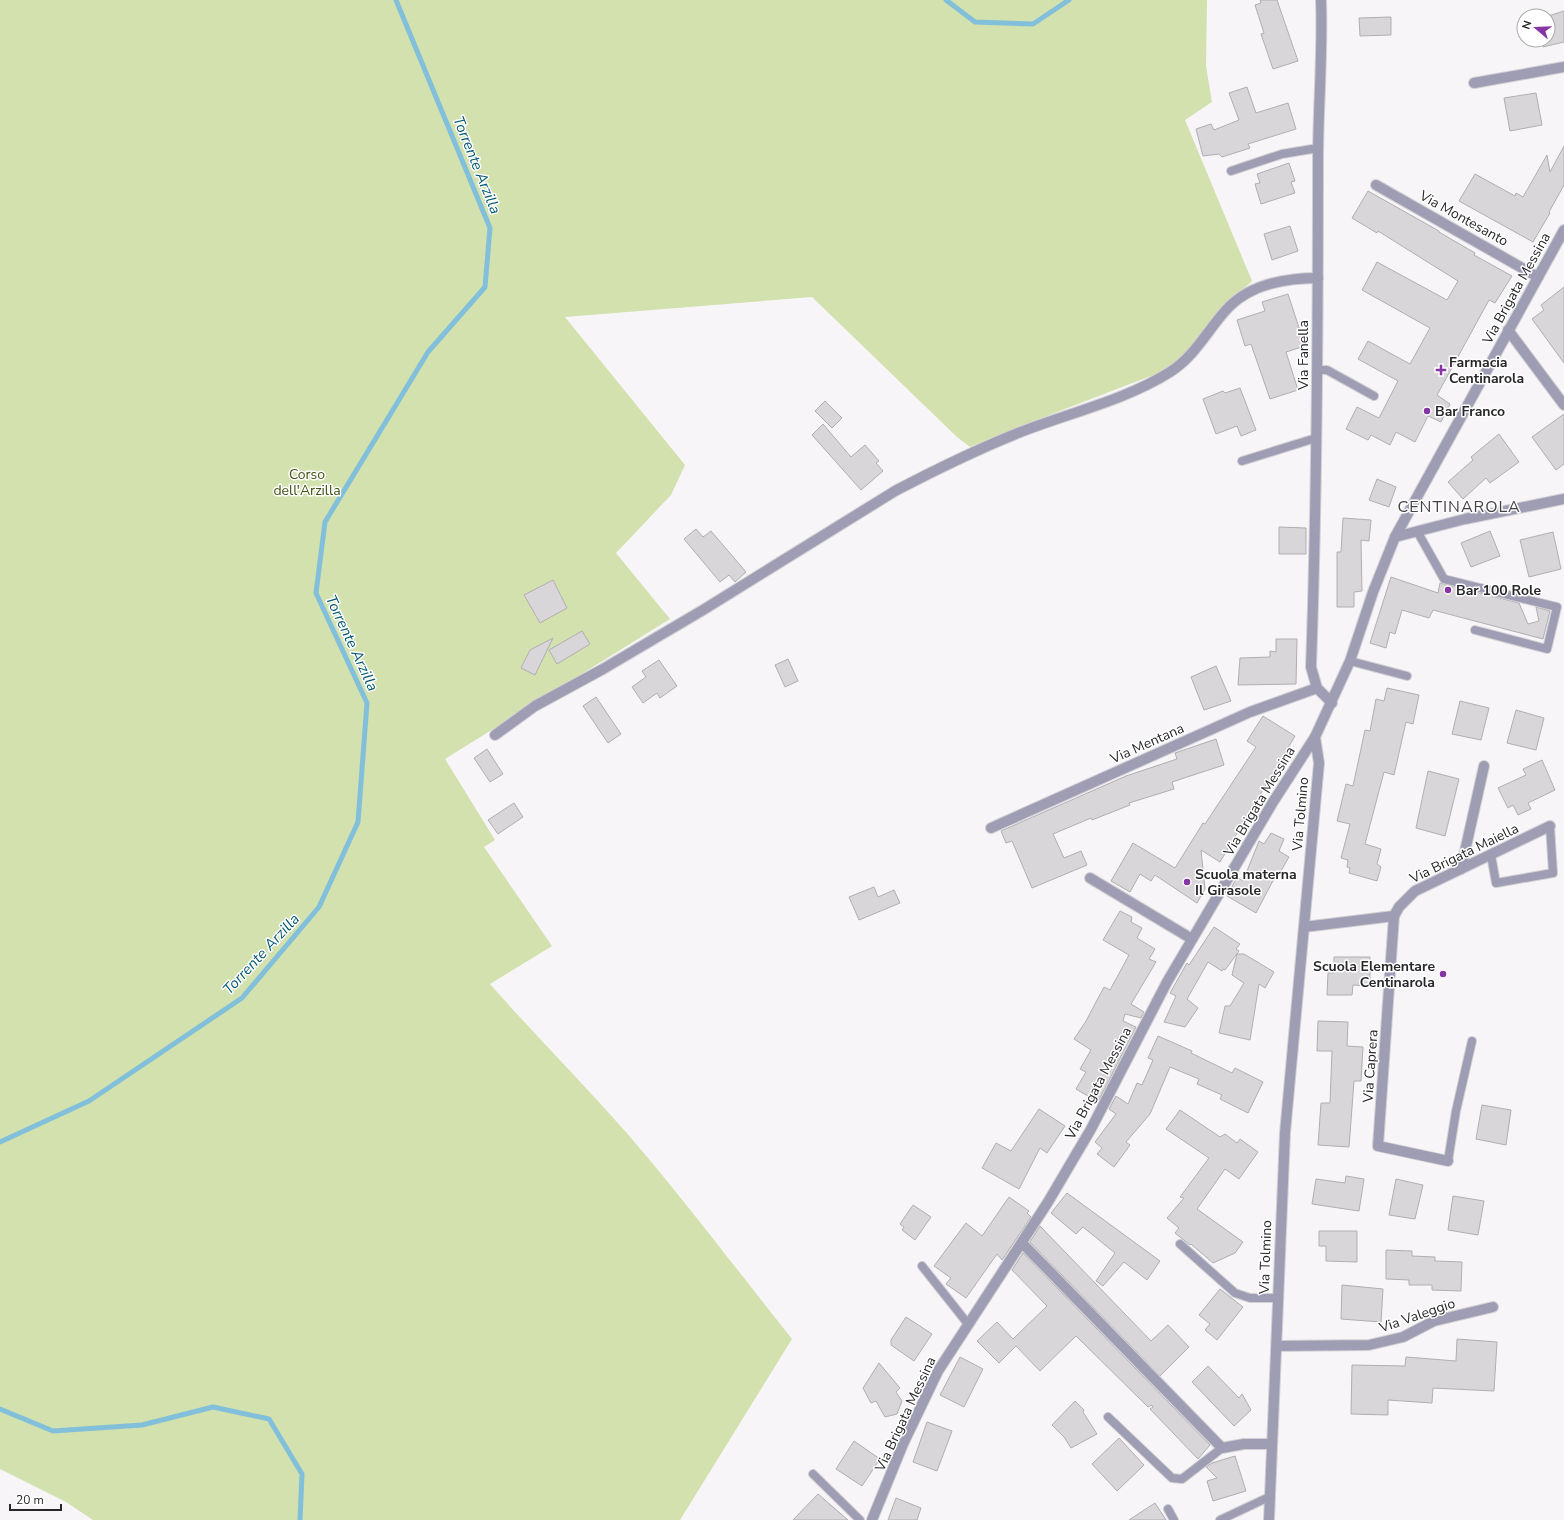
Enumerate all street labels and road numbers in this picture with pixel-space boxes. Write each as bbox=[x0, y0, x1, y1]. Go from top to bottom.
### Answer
street label: Via Montesanto bbox=[1415, 186, 1512, 251]
street label: Via Brigata Messina bbox=[1477, 229, 1555, 348]
street label: Via Fanella bbox=[1294, 320, 1313, 391]
street label: Via Mentana bbox=[1106, 719, 1187, 769]
street label: Via Brigata Messina bbox=[1219, 743, 1300, 860]
street label: Via Tolmino bbox=[1288, 776, 1313, 853]
street label: Via Brigata Maiella bbox=[1406, 819, 1522, 889]
street label: Via Brigata Messina bbox=[1060, 1024, 1136, 1144]
street label: Via Caprera bbox=[1358, 1029, 1383, 1104]
street label: Via Tolmino bbox=[1255, 1219, 1276, 1295]
street label: Via Valeggio bbox=[1376, 1294, 1458, 1338]
street label: Via Brigata Messina bbox=[870, 1354, 940, 1476]

